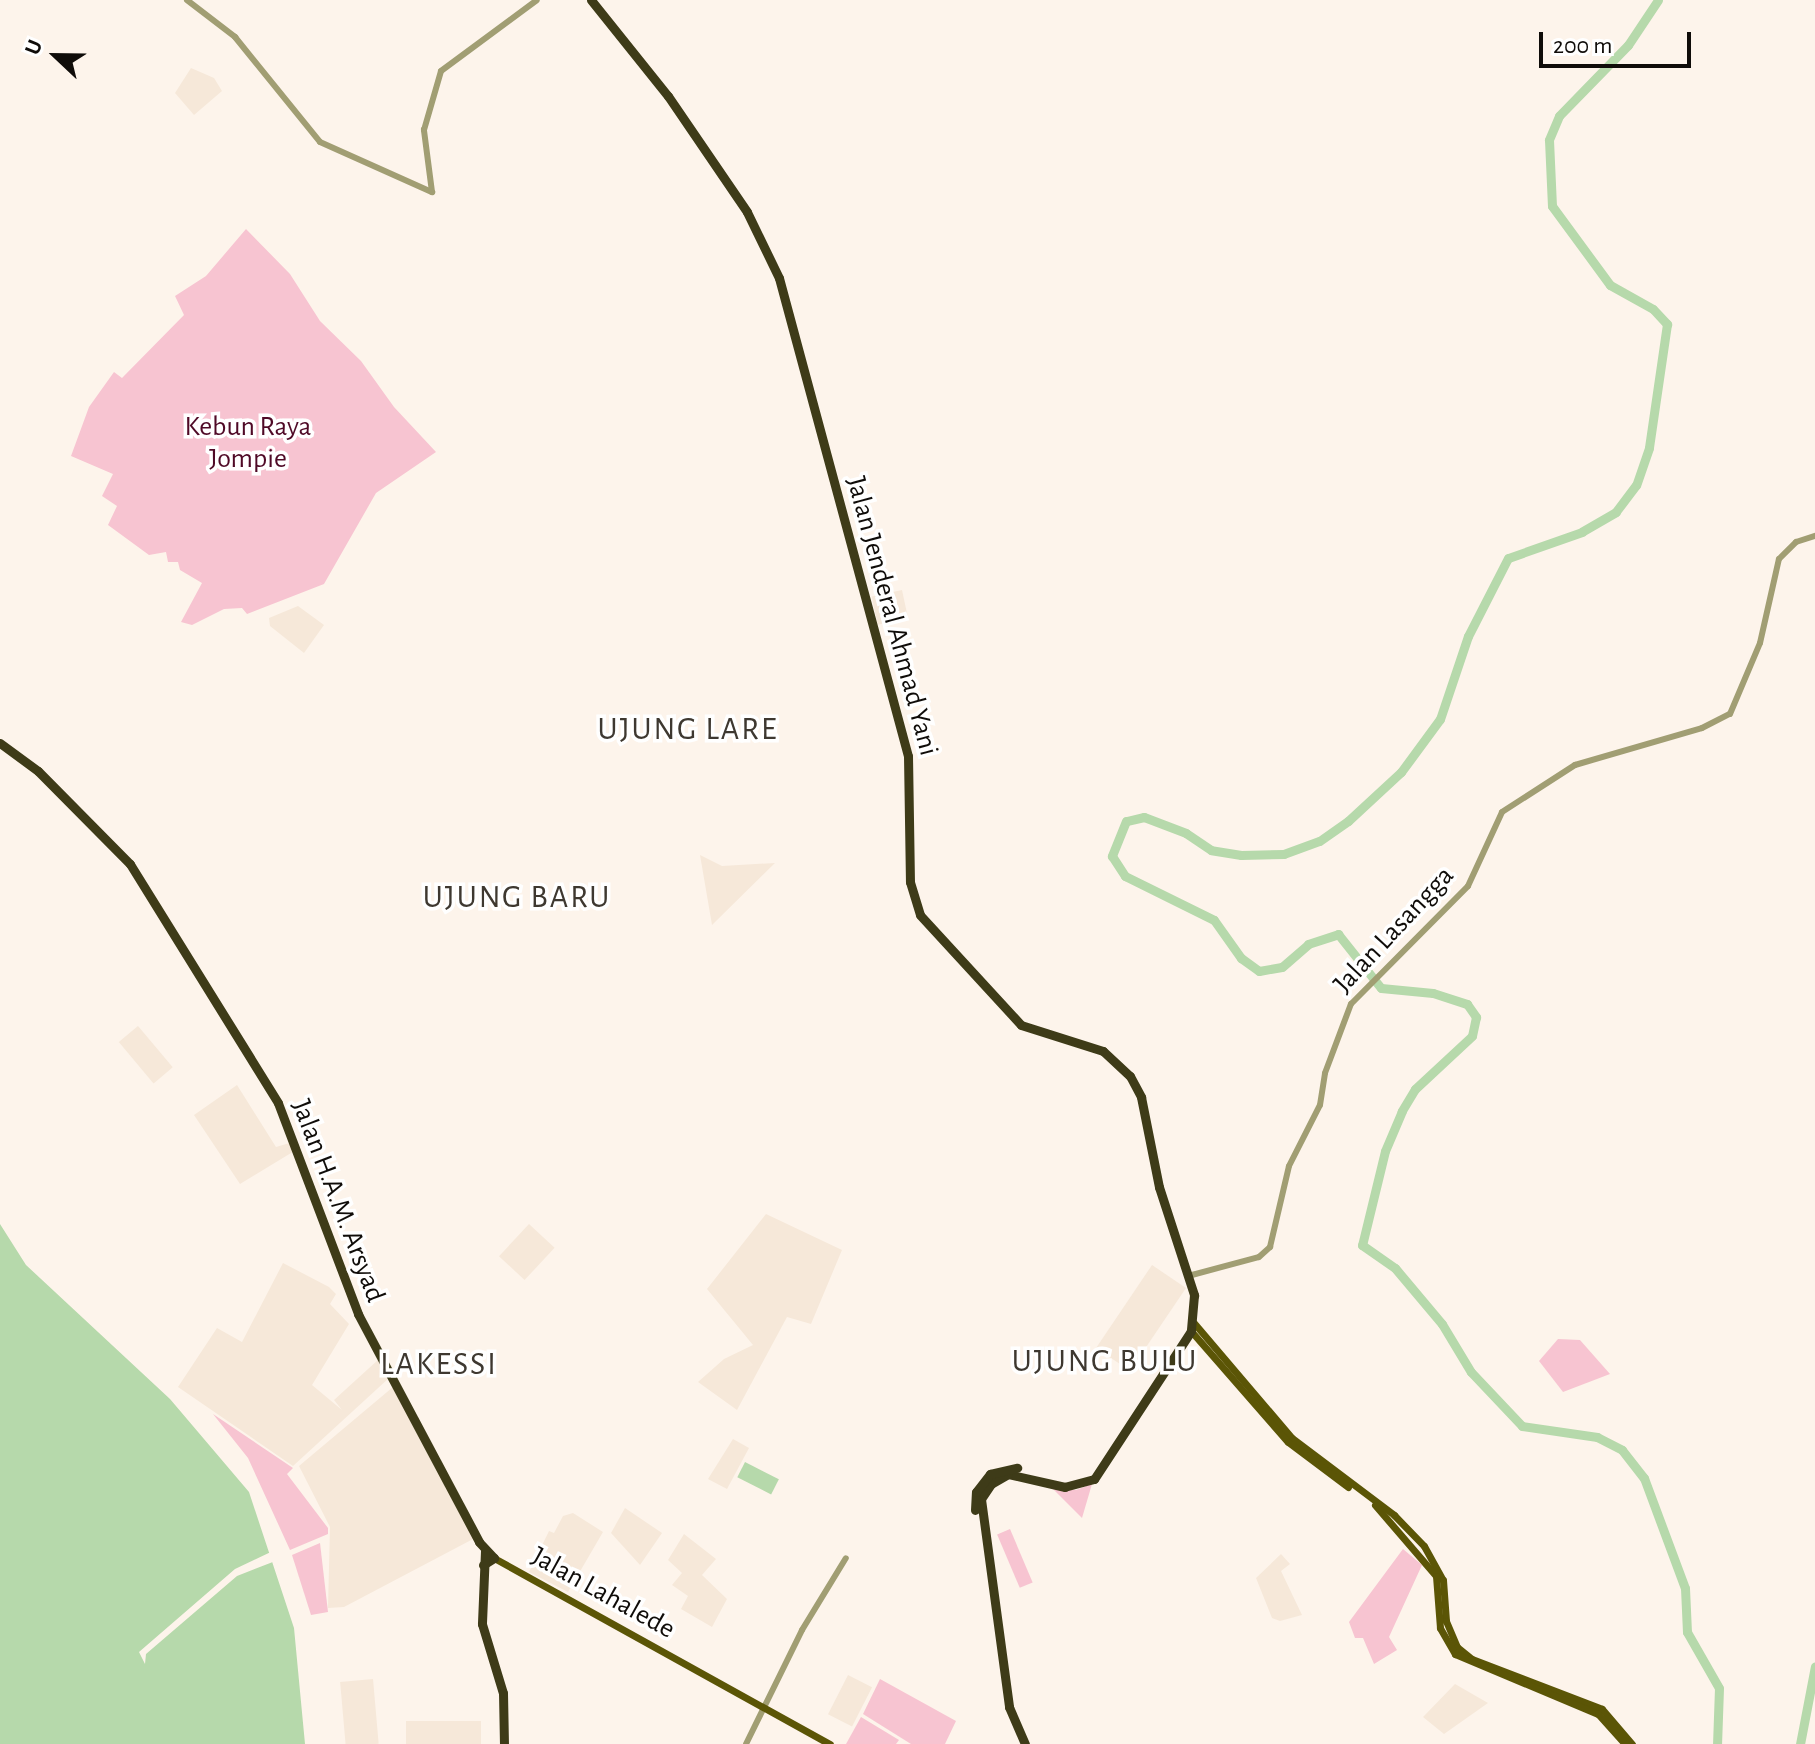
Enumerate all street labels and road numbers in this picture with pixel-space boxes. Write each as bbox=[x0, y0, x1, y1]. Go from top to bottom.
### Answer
street label: Jalan Jenderal Ahmad Yani bbox=[839, 473, 945, 759]
street label: Jalan Lasangga bbox=[1327, 859, 1461, 1001]
street label: Jalan H.A.M. Arsyad bbox=[284, 1095, 392, 1307]
street label: Jalan Lahalede bbox=[525, 1540, 681, 1646]

